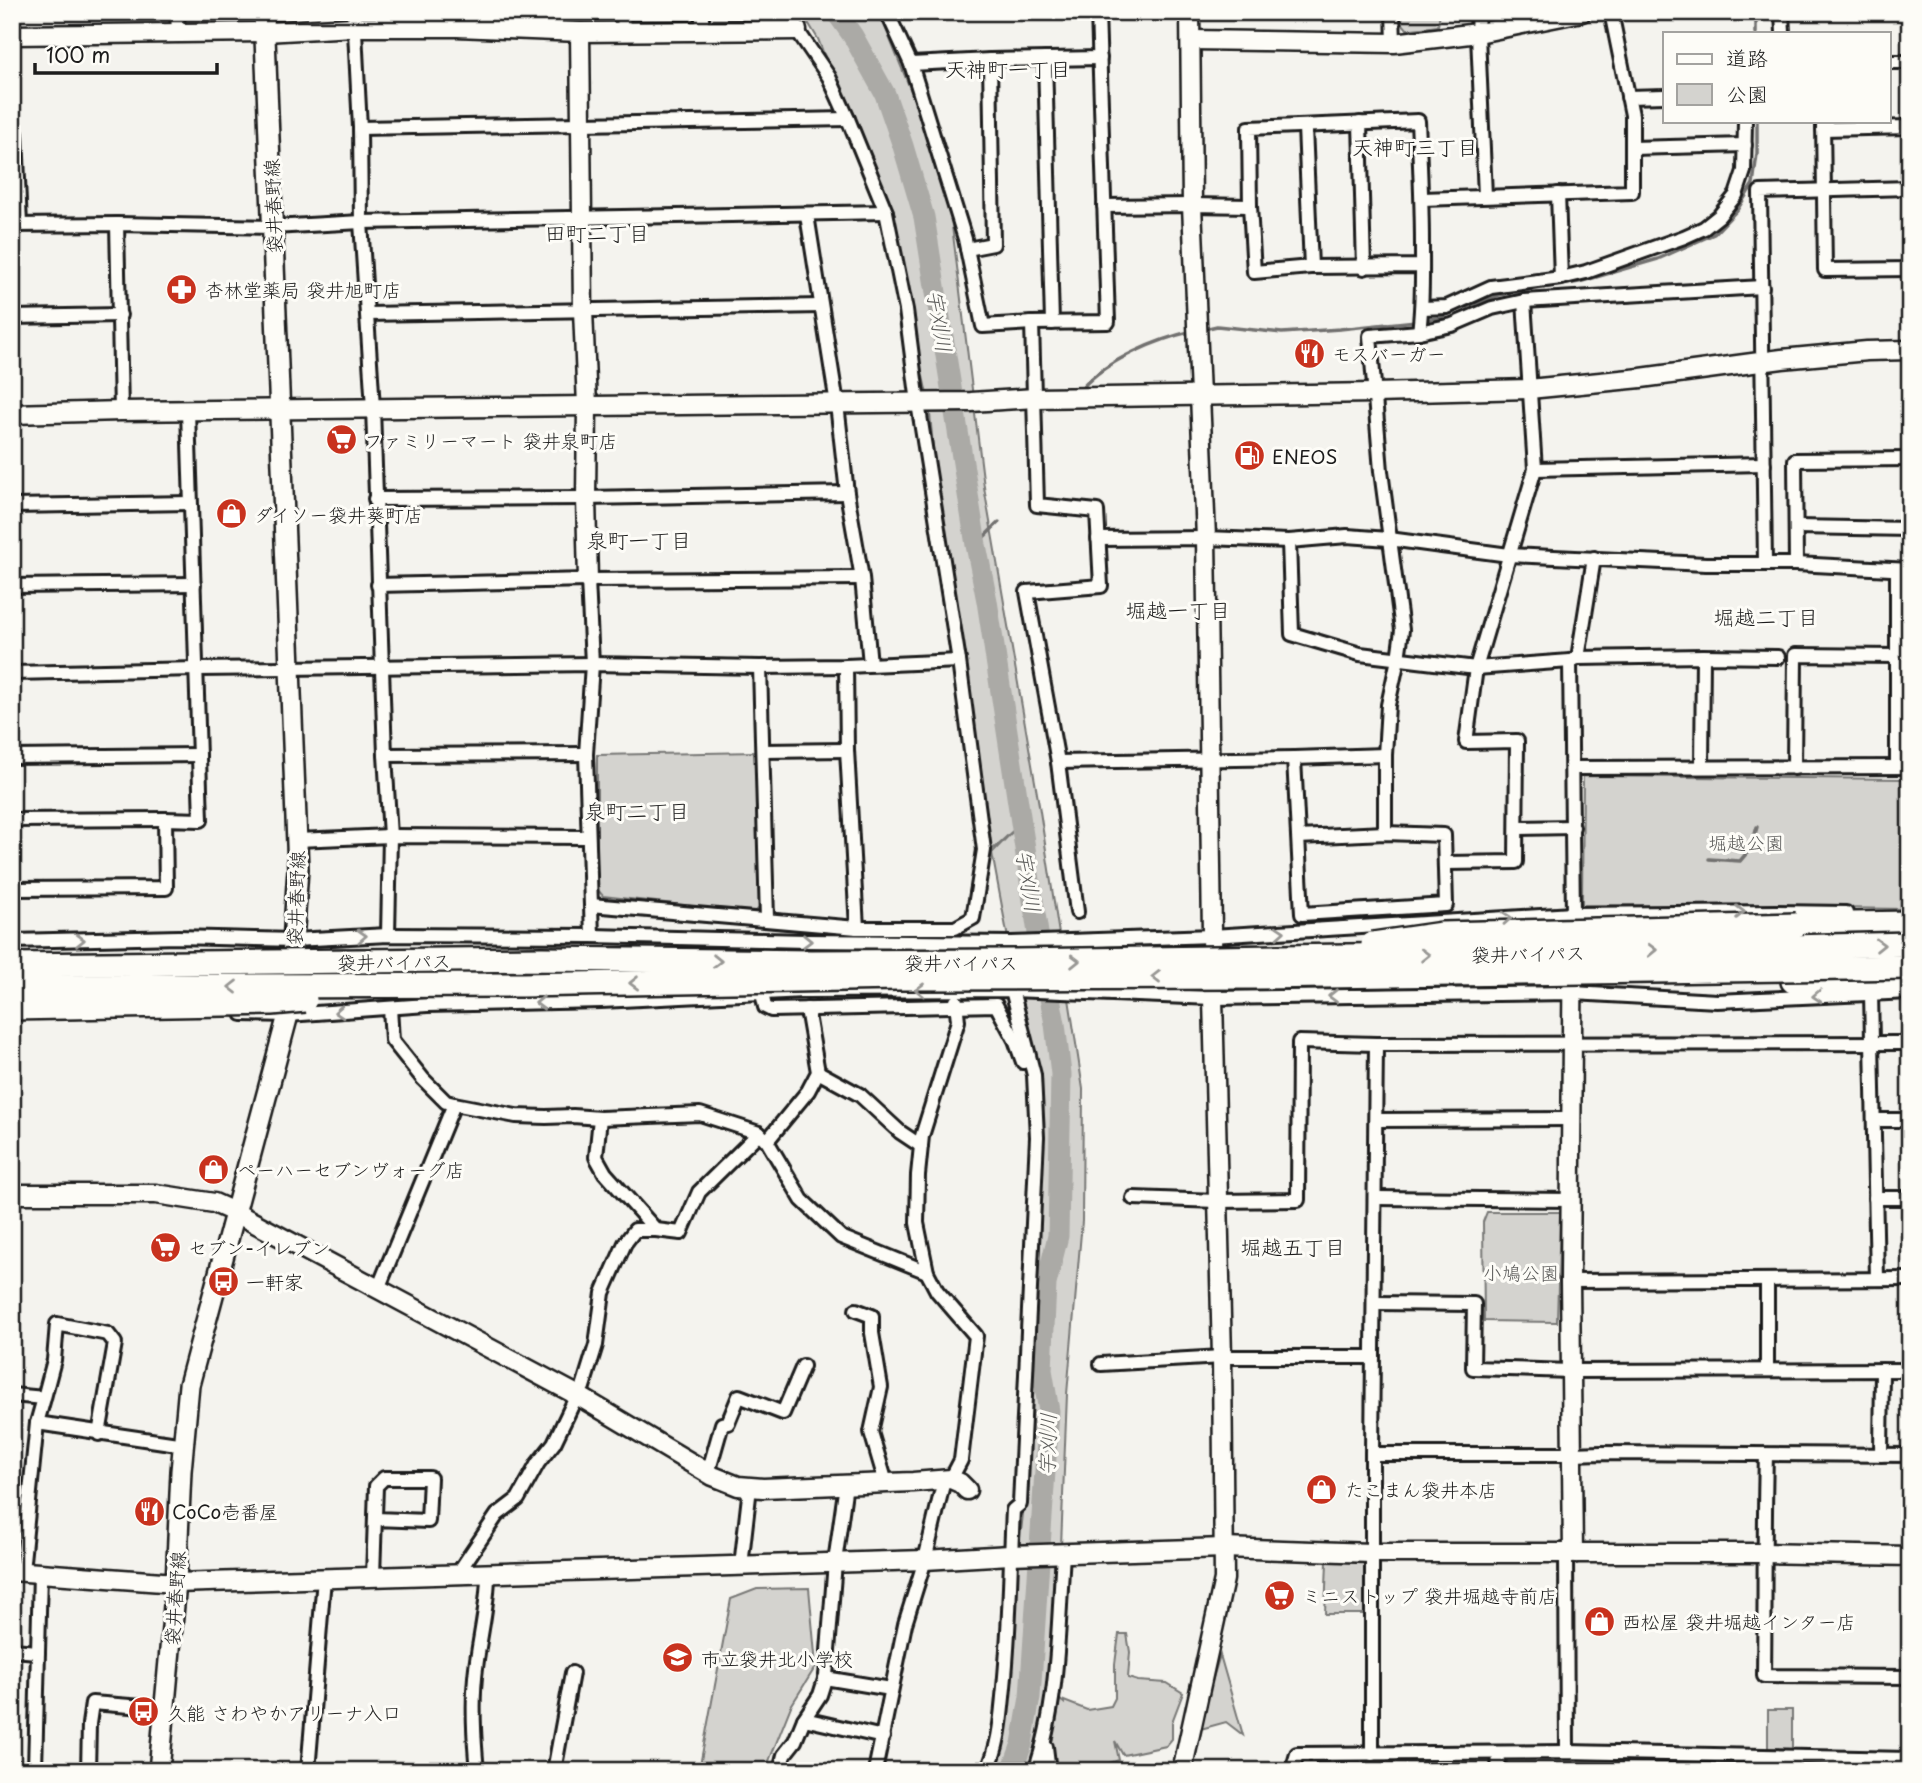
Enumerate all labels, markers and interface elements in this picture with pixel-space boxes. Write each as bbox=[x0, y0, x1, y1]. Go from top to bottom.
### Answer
scale bar bbox=[35, 32, 217, 76]
legend bbox=[1663, 32, 1890, 122]
text: 100 m bbox=[46, 38, 110, 70]
text: 道路 bbox=[1726, 41, 1768, 73]
district label: 天神町一丁目 bbox=[945, 52, 1071, 84]
text: 公園 bbox=[1726, 77, 1768, 109]
district label: 天神町三丁目 bbox=[1352, 130, 1478, 162]
street label: 袋井春野線 bbox=[256, 158, 288, 254]
district label: 田町二丁目 bbox=[545, 216, 650, 248]
pharmacy icon: 杏林堂薬局 袋井旭町店 bbox=[165, 272, 199, 306]
place label: 杏林堂薬局 袋井旭町店 bbox=[205, 275, 401, 303]
water label: 宇刈川 bbox=[920, 287, 962, 355]
restaurant icon: モスバーガー bbox=[1292, 336, 1326, 370]
place label: モスバーガー bbox=[1332, 339, 1446, 367]
supermarket icon: ファミリーマート 袋井泉町店 bbox=[324, 423, 358, 457]
place label: ファミリーマート 袋井泉町店 bbox=[364, 426, 618, 454]
fuel station icon: ENEOS bbox=[1232, 439, 1266, 473]
place label: ENEOS bbox=[1272, 442, 1337, 470]
shop icon: ダイソー袋井葵町店 bbox=[214, 497, 248, 531]
place label: ダイソー袋井葵町店 bbox=[254, 500, 423, 528]
district label: 泉町一丁目 bbox=[587, 523, 692, 555]
district label: 堀越一丁目 bbox=[1126, 593, 1231, 625]
district label: 堀越二丁目 bbox=[1714, 600, 1819, 632]
district label: 泉町二丁目 bbox=[585, 794, 690, 826]
park label: 堀越公園 bbox=[1708, 828, 1784, 856]
water label: 宇刈川 bbox=[1009, 847, 1051, 915]
street label: 袋井春野線 bbox=[279, 850, 311, 946]
one-way arrow bbox=[1735, 904, 1745, 920]
one-way arrow bbox=[1502, 911, 1513, 926]
one-way arrow bbox=[1275, 925, 1286, 940]
one-way arrow bbox=[357, 929, 368, 944]
one-way arrow bbox=[75, 932, 86, 947]
one-way arrow bbox=[803, 933, 813, 949]
one-way arrow bbox=[1875, 937, 1886, 953]
street label: 袋井バイパス bbox=[1471, 938, 1585, 968]
one-way arrow bbox=[1647, 943, 1658, 958]
street label: 袋井バイパス bbox=[337, 946, 451, 976]
street label: 袋井バイパス bbox=[904, 948, 1018, 976]
one-way arrow bbox=[1420, 948, 1431, 963]
one-way arrow bbox=[713, 953, 723, 969]
one-way arrow bbox=[1070, 953, 1081, 969]
one-way arrow bbox=[1150, 969, 1160, 985]
one-way arrow bbox=[628, 975, 639, 990]
one-way arrow bbox=[228, 979, 238, 995]
one-way arrow bbox=[914, 982, 924, 998]
one-way arrow bbox=[1327, 988, 1338, 1004]
one-way arrow bbox=[1811, 988, 1822, 1003]
one-way arrow bbox=[534, 995, 545, 1010]
one-way arrow bbox=[333, 1004, 344, 1019]
shop icon: ペーハーセブンヴォーグ店 bbox=[197, 1152, 231, 1186]
place label: ペーハーセブンヴォーグ店 bbox=[237, 1155, 465, 1183]
supermarket icon: セブン-イレブン bbox=[148, 1230, 182, 1264]
district label: 堀越五丁目 bbox=[1241, 1230, 1346, 1262]
place label: セブン-イレブン bbox=[188, 1233, 330, 1261]
park label: 小鳩公園 bbox=[1483, 1258, 1559, 1286]
bus stop icon: 一軒家 bbox=[206, 1264, 240, 1298]
place label: 一軒家 bbox=[246, 1267, 303, 1295]
water label: 宇刈川 bbox=[1029, 1412, 1063, 1476]
shop icon: たこまん袋井本店 bbox=[1305, 1472, 1339, 1506]
place label: たこまん袋井本店 bbox=[1345, 1475, 1497, 1503]
restaurant icon: CoCo壱番屋 bbox=[132, 1494, 166, 1528]
place label: CoCo壱番屋 bbox=[172, 1497, 278, 1525]
street label: 袋井春野線 bbox=[157, 1550, 191, 1646]
supermarket icon: ミニストップ 袋井堀越寺前店 bbox=[1262, 1578, 1296, 1612]
place label: ミニストップ 袋井堀越寺前店 bbox=[1302, 1581, 1557, 1609]
shop icon: 西松屋 袋井堀越インター店 bbox=[1582, 1604, 1616, 1638]
place label: 西松屋 袋井堀越インター店 bbox=[1622, 1607, 1855, 1635]
school or university icon: 市立袋井北小学校 bbox=[661, 1641, 695, 1675]
place label: 市立袋井北小学校 bbox=[701, 1644, 853, 1672]
bus stop icon: 久能 さわやかアリーナ入口 bbox=[127, 1695, 161, 1729]
place label: 久能 さわやかアリーナ入口 bbox=[167, 1698, 401, 1726]

